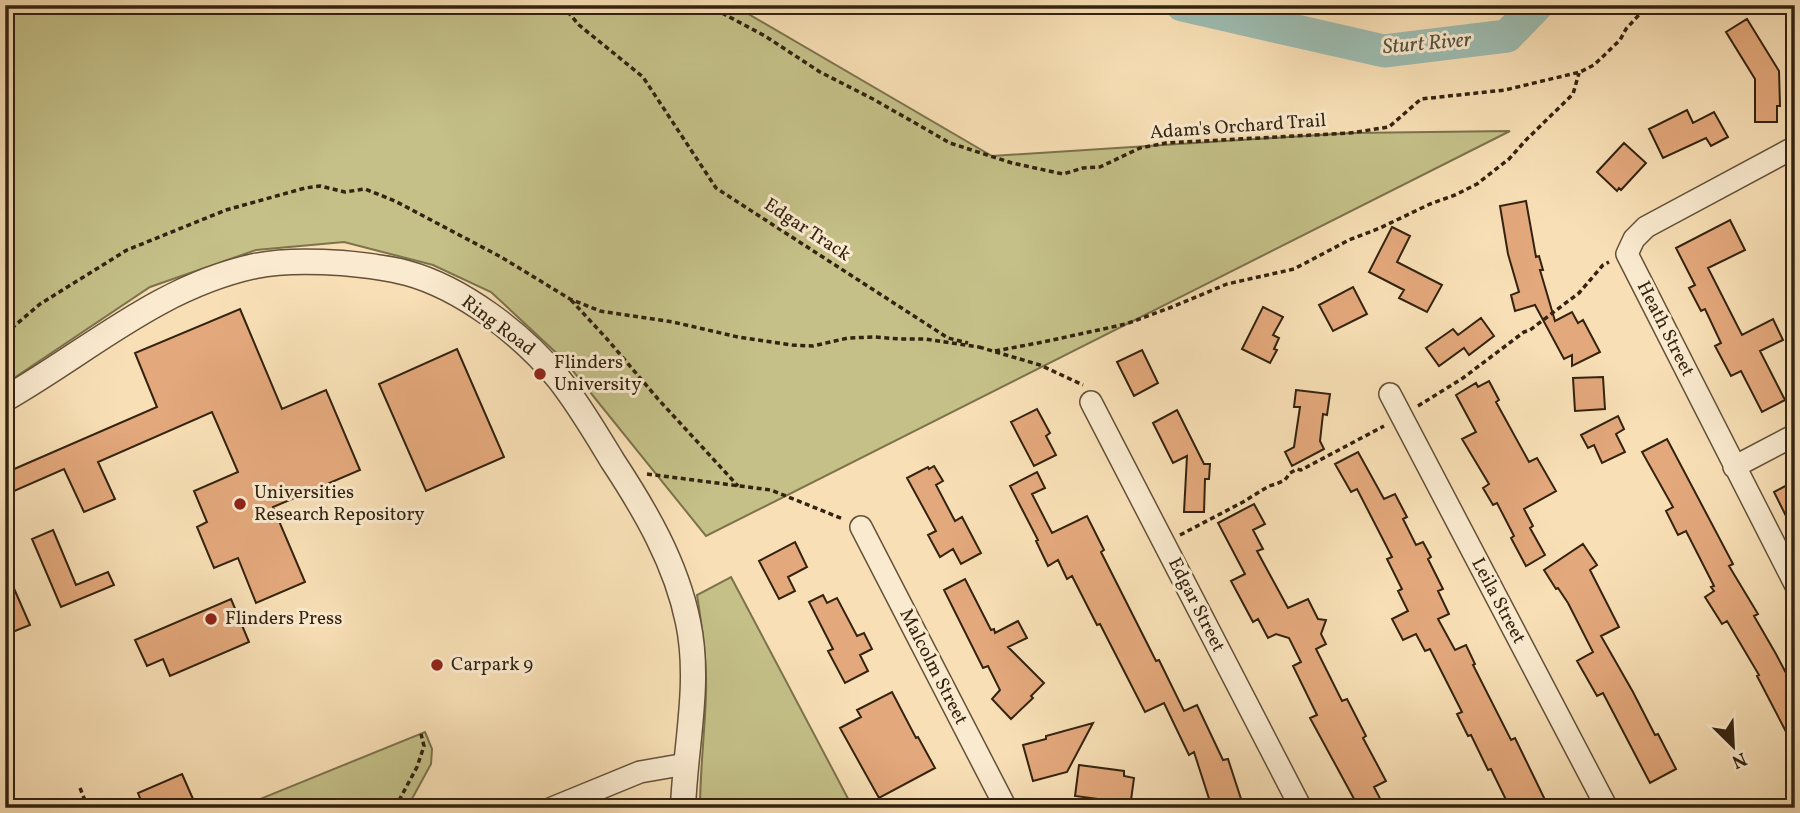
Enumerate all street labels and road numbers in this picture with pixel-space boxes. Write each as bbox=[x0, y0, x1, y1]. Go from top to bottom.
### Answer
street label: Adam's Orchard Trail bbox=[1149, 108, 1327, 146]
street label: Edgar Track bbox=[759, 192, 855, 268]
street label: Heath Street bbox=[1630, 277, 1700, 382]
street label: Ring Road bbox=[456, 290, 540, 362]
street label: Edgar Street bbox=[1161, 553, 1231, 657]
street label: Leila Street bbox=[1464, 553, 1532, 649]
street label: Malcolm Street bbox=[893, 604, 974, 730]

